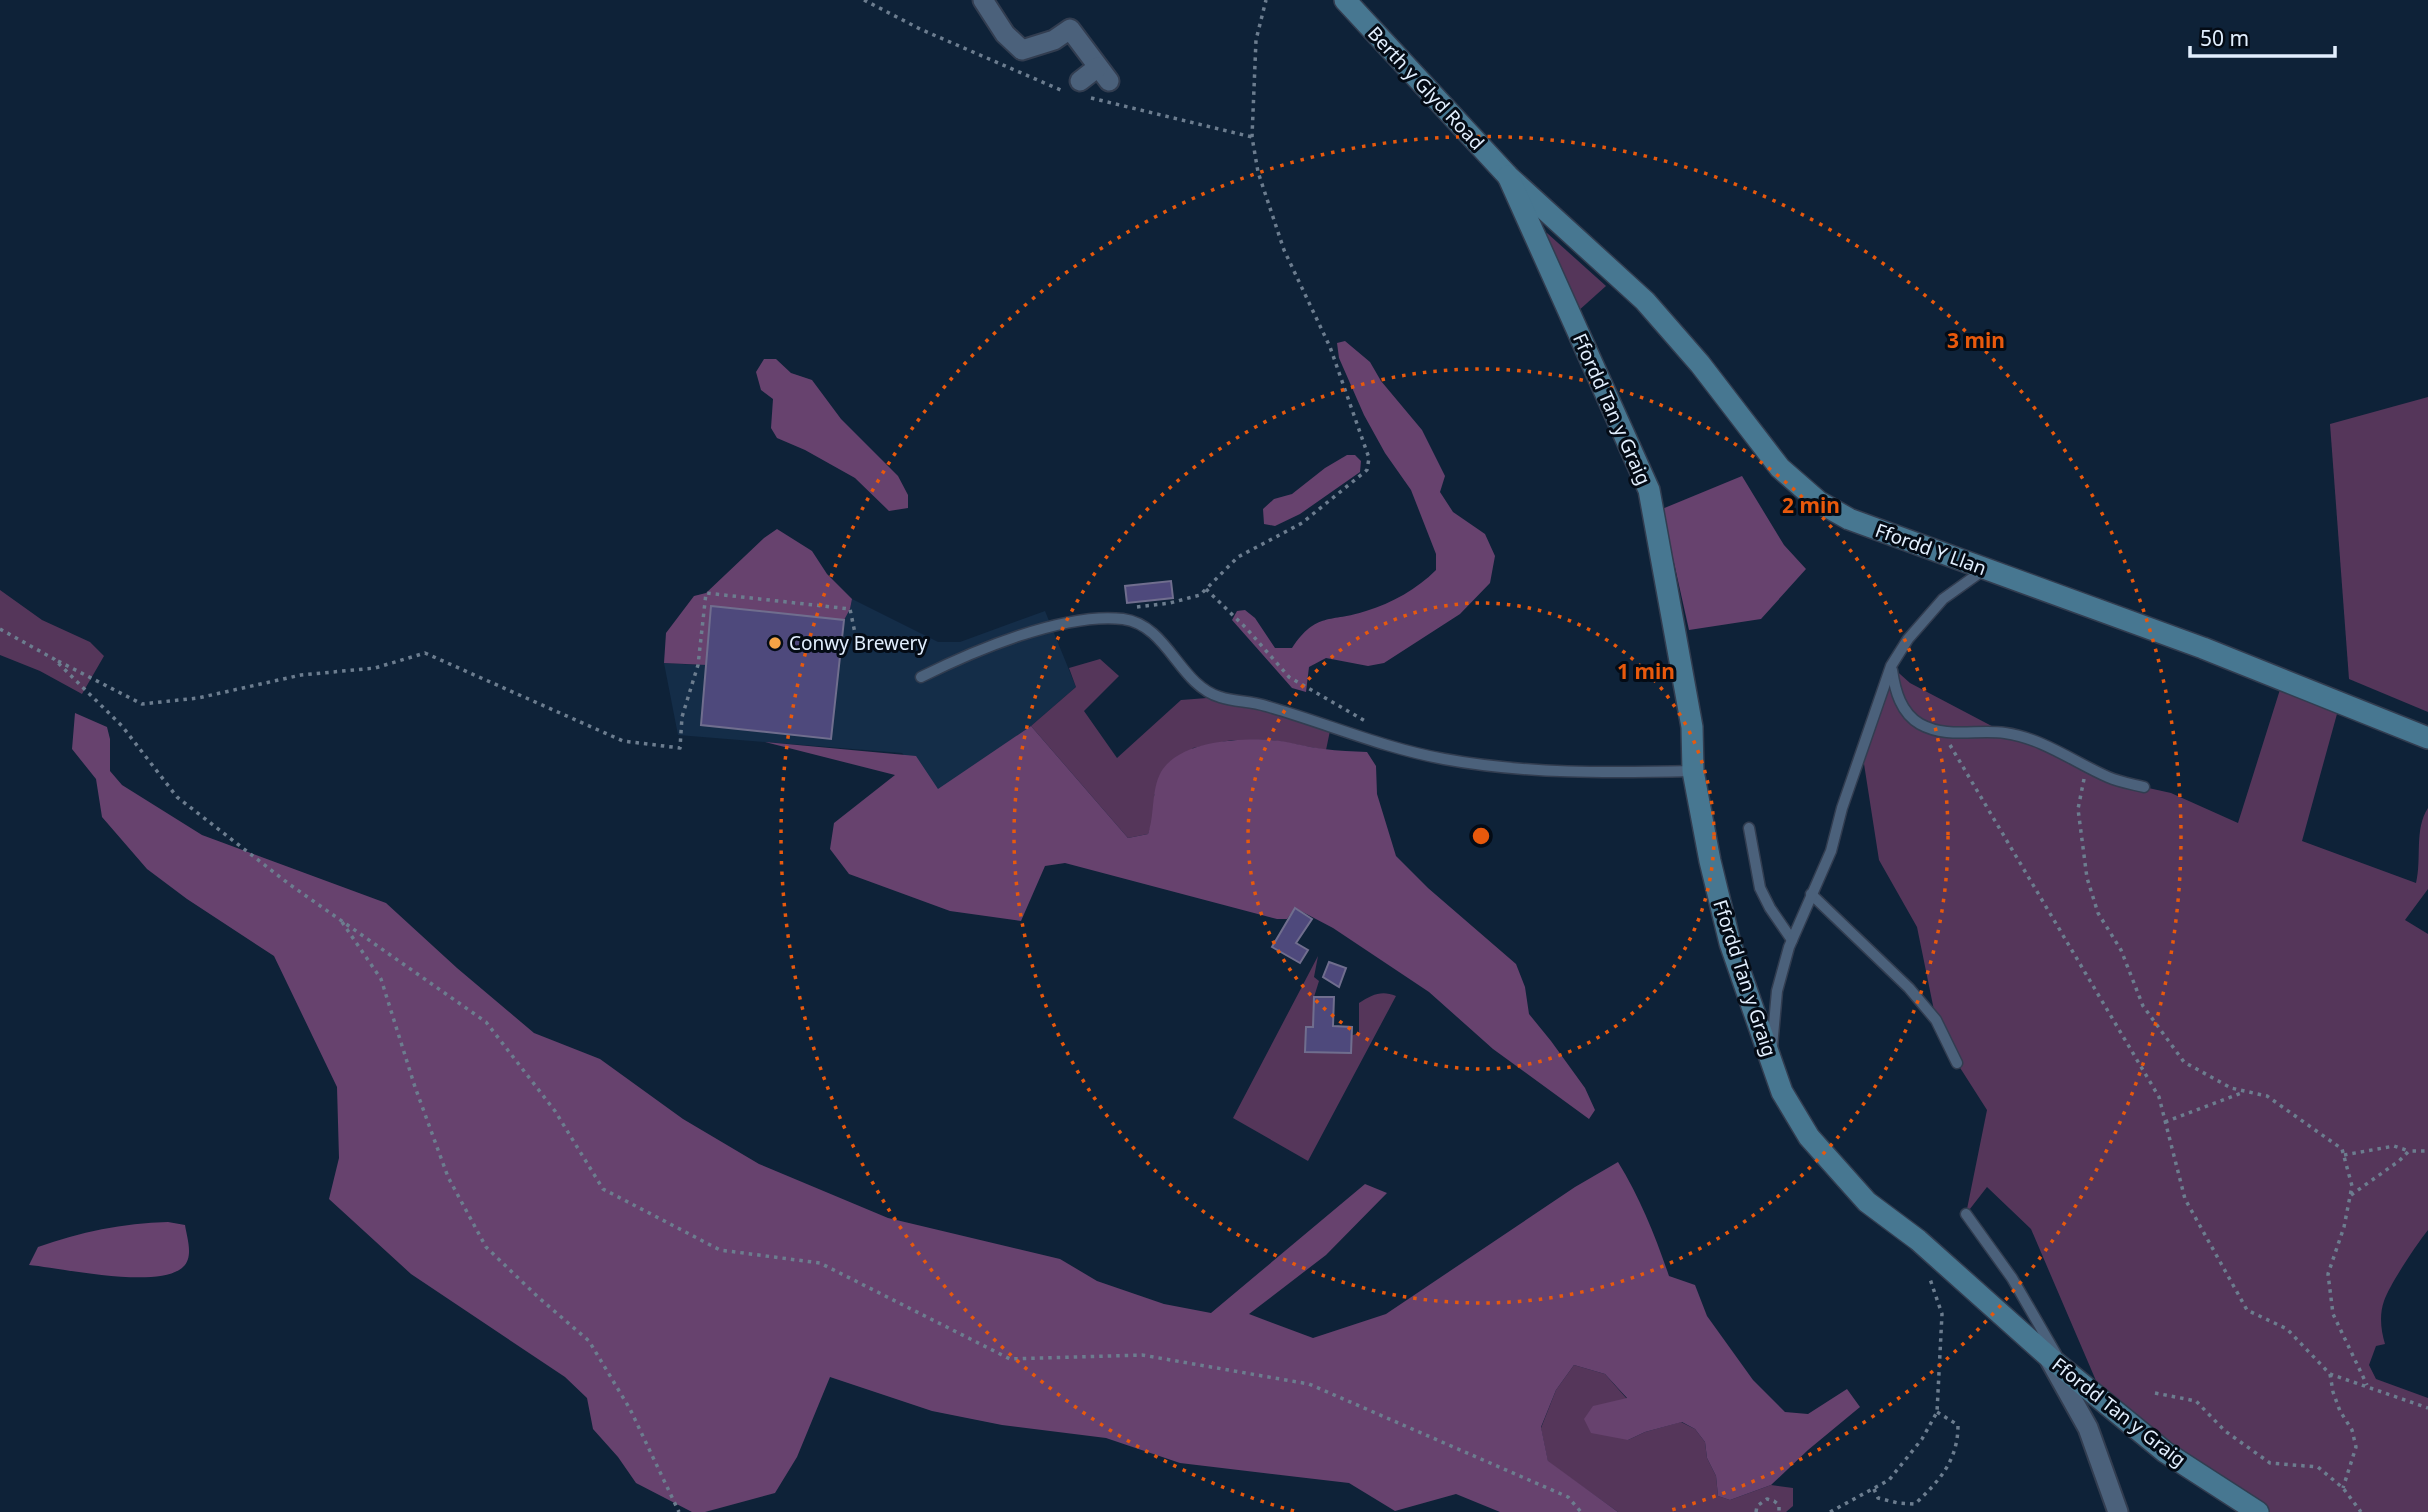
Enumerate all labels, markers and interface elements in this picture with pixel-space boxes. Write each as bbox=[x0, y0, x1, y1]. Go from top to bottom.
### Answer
scale bar bbox=[2190, 14, 2335, 58]
street label: Berth y Glyd Road bbox=[1362, 21, 1490, 155]
text: 50 m bbox=[2200, 24, 2249, 52]
text: 3 min bbox=[1947, 326, 2005, 354]
street label: Ffordd Tan y Graig bbox=[1567, 329, 1657, 489]
text: 2 min bbox=[1782, 491, 1840, 519]
street label: Ffordd Y Llan bbox=[1872, 517, 1990, 581]
place label: Conwy Brewery bbox=[789, 630, 927, 656]
marker: Conwy Brewery bbox=[767, 635, 783, 651]
text: 1 min bbox=[1617, 657, 1675, 685]
centre of rings bbox=[1469, 824, 1493, 848]
street label: Ffordd Tan y Graig bbox=[1707, 896, 1783, 1060]
street label: Ffordd Tan y Graig bbox=[2047, 1352, 2191, 1472]

